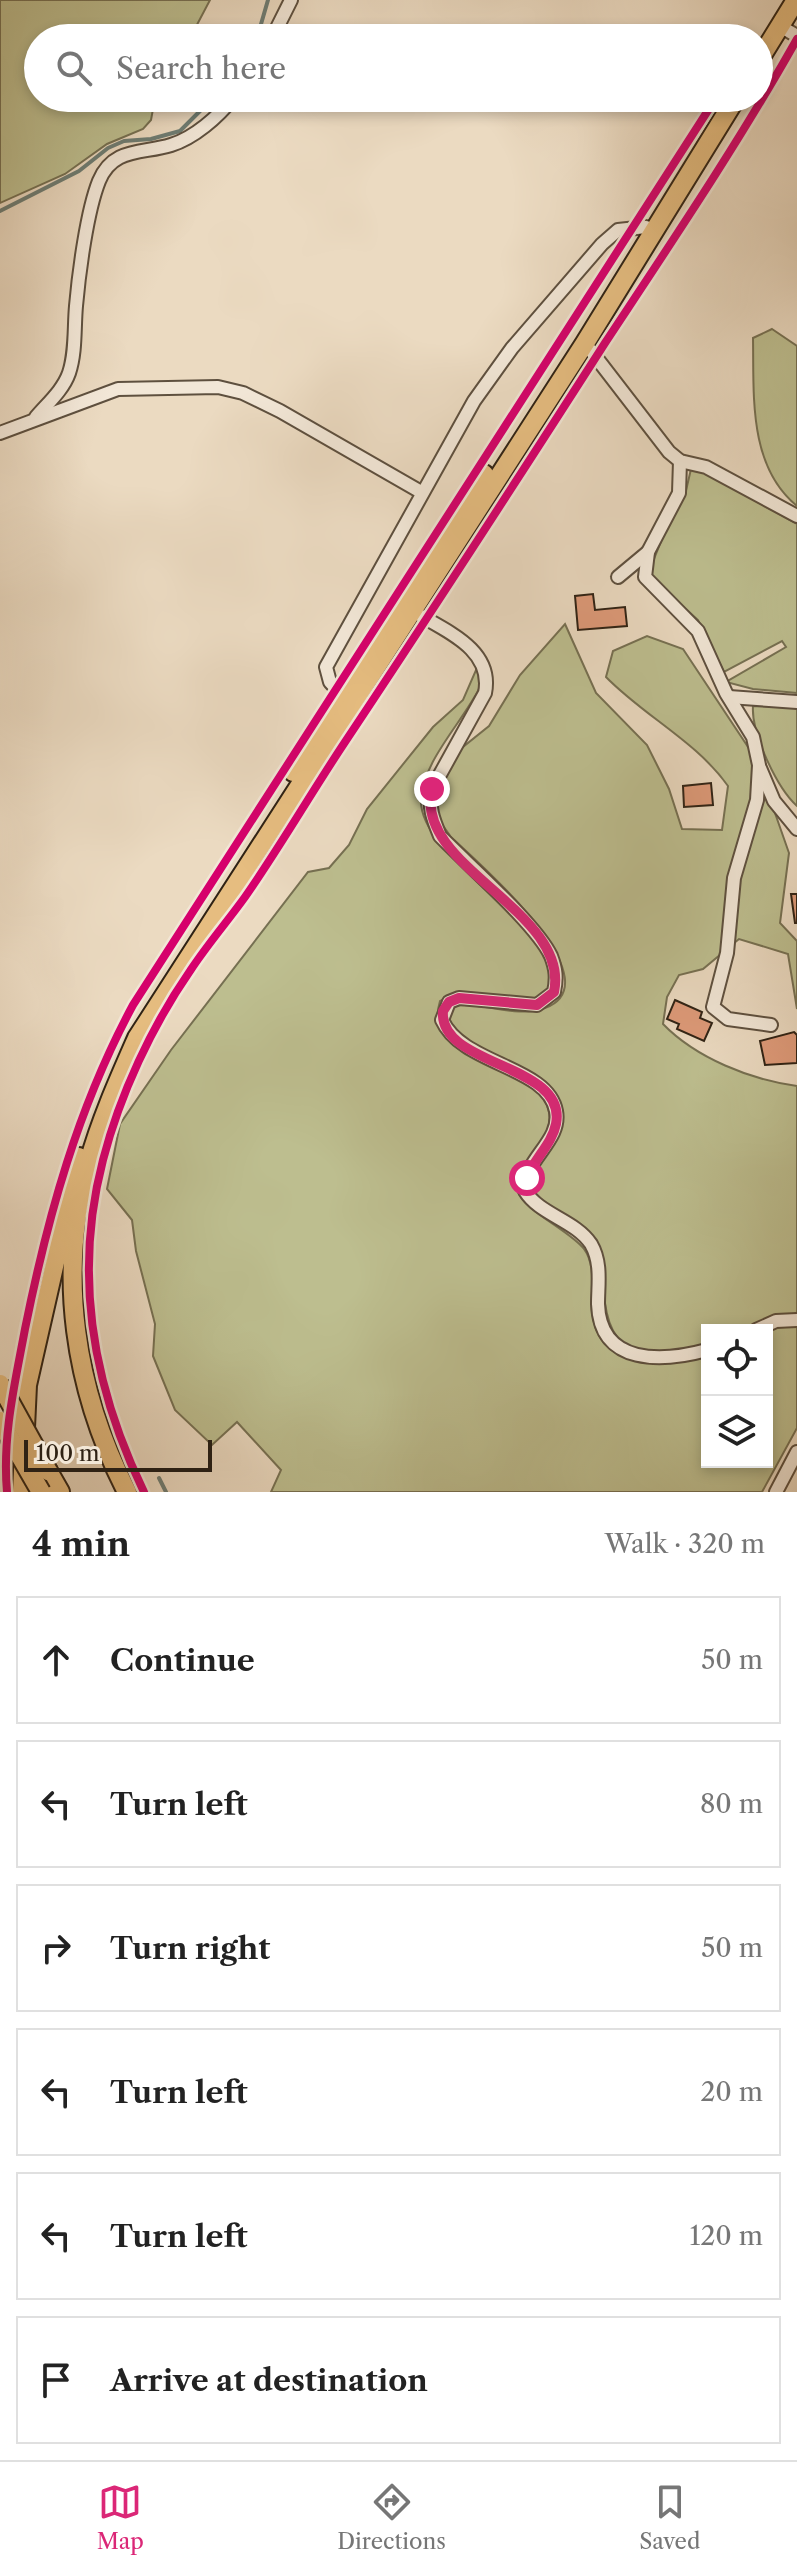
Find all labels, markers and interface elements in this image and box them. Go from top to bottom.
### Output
search box [24,24,773,112]
icon: search [52,46,96,90]
text: Search here [116,50,286,87]
route end [414,771,450,807]
route start [509,1160,545,1196]
map controls [701,1324,773,1468]
button: locate [701,1324,773,1396]
button: layers [701,1396,773,1468]
scale bar [24,1436,212,1472]
text: 100 m [36,1440,99,1467]
text: 4 min [32,1523,130,1565]
text: Walk · 320 m [605,1528,765,1560]
icon: ahead [34,1638,78,1682]
text: Continue [110,1642,255,1679]
text: 50 m [701,1644,763,1676]
icon: left [34,1782,78,1826]
text: Turn left [110,1786,247,1823]
text: 80 m [700,1788,763,1820]
icon: right [34,1926,78,1970]
text: Turn right [110,1930,270,1967]
text: 50 m [701,1932,763,1964]
icon: left [34,2070,78,2114]
text: Turn left [110,2074,247,2111]
text: 20 m [700,2076,763,2108]
icon: left [34,2214,78,2258]
text: Turn left [110,2218,247,2255]
text: 120 m [689,2220,763,2252]
icon: arrive [34,2358,78,2402]
text: Arrive at destination [110,2362,428,2399]
tab: Map [97,2480,144,2555]
tab: Directions [337,2480,446,2555]
tab: Saved [639,2480,700,2555]

